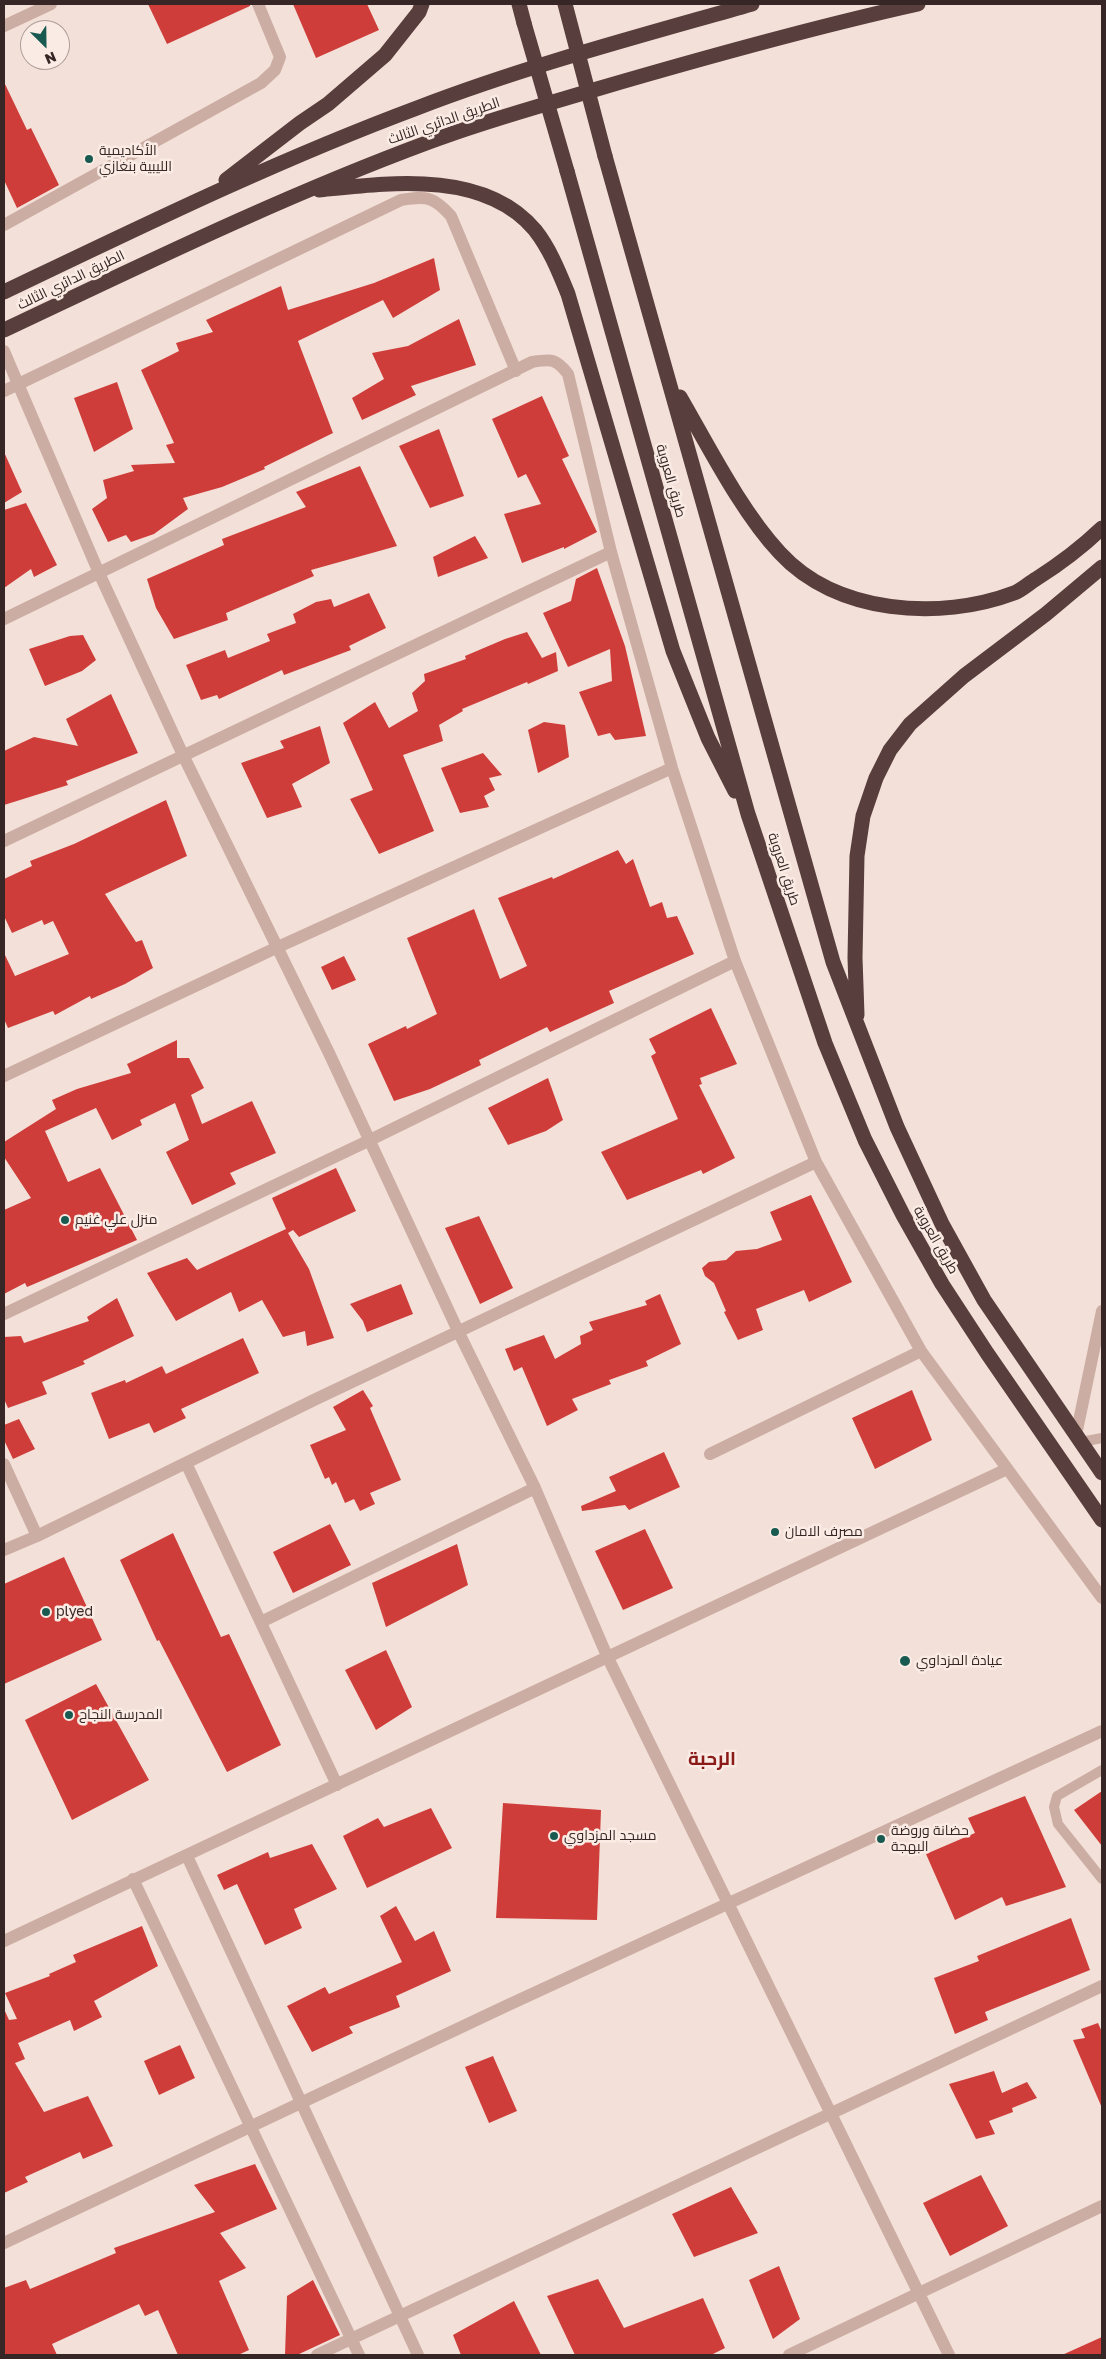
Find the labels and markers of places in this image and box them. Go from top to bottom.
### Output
place label: الأكاديمية الليبية بنغازي [99,143,172,176]
marker: الأكاديمية الليبية بنغازي [83,153,95,165]
place label: منزل علي غنيم [75,1212,157,1228]
marker: منزل علي غنيم [59,1214,71,1226]
place label: مصرف الامان [785,1524,863,1540]
marker: مصرف الامان [769,1526,781,1538]
place label: plyed [56,1604,93,1620]
marker: plyed [40,1606,52,1618]
place label: عيادة المزداوي [916,1653,1003,1669]
marker: عيادة المزداوي [898,1654,912,1668]
place label: المدرسة النجاح [79,1707,163,1723]
marker: المدرسة النجاح [63,1709,75,1721]
place label: حضانة وروضة البهجة [891,1823,969,1855]
place label: مسجد المزداوي [564,1828,656,1844]
marker: مسجد المزداوي [548,1830,560,1842]
marker: حضانة وروضة البهجة [875,1833,887,1845]

